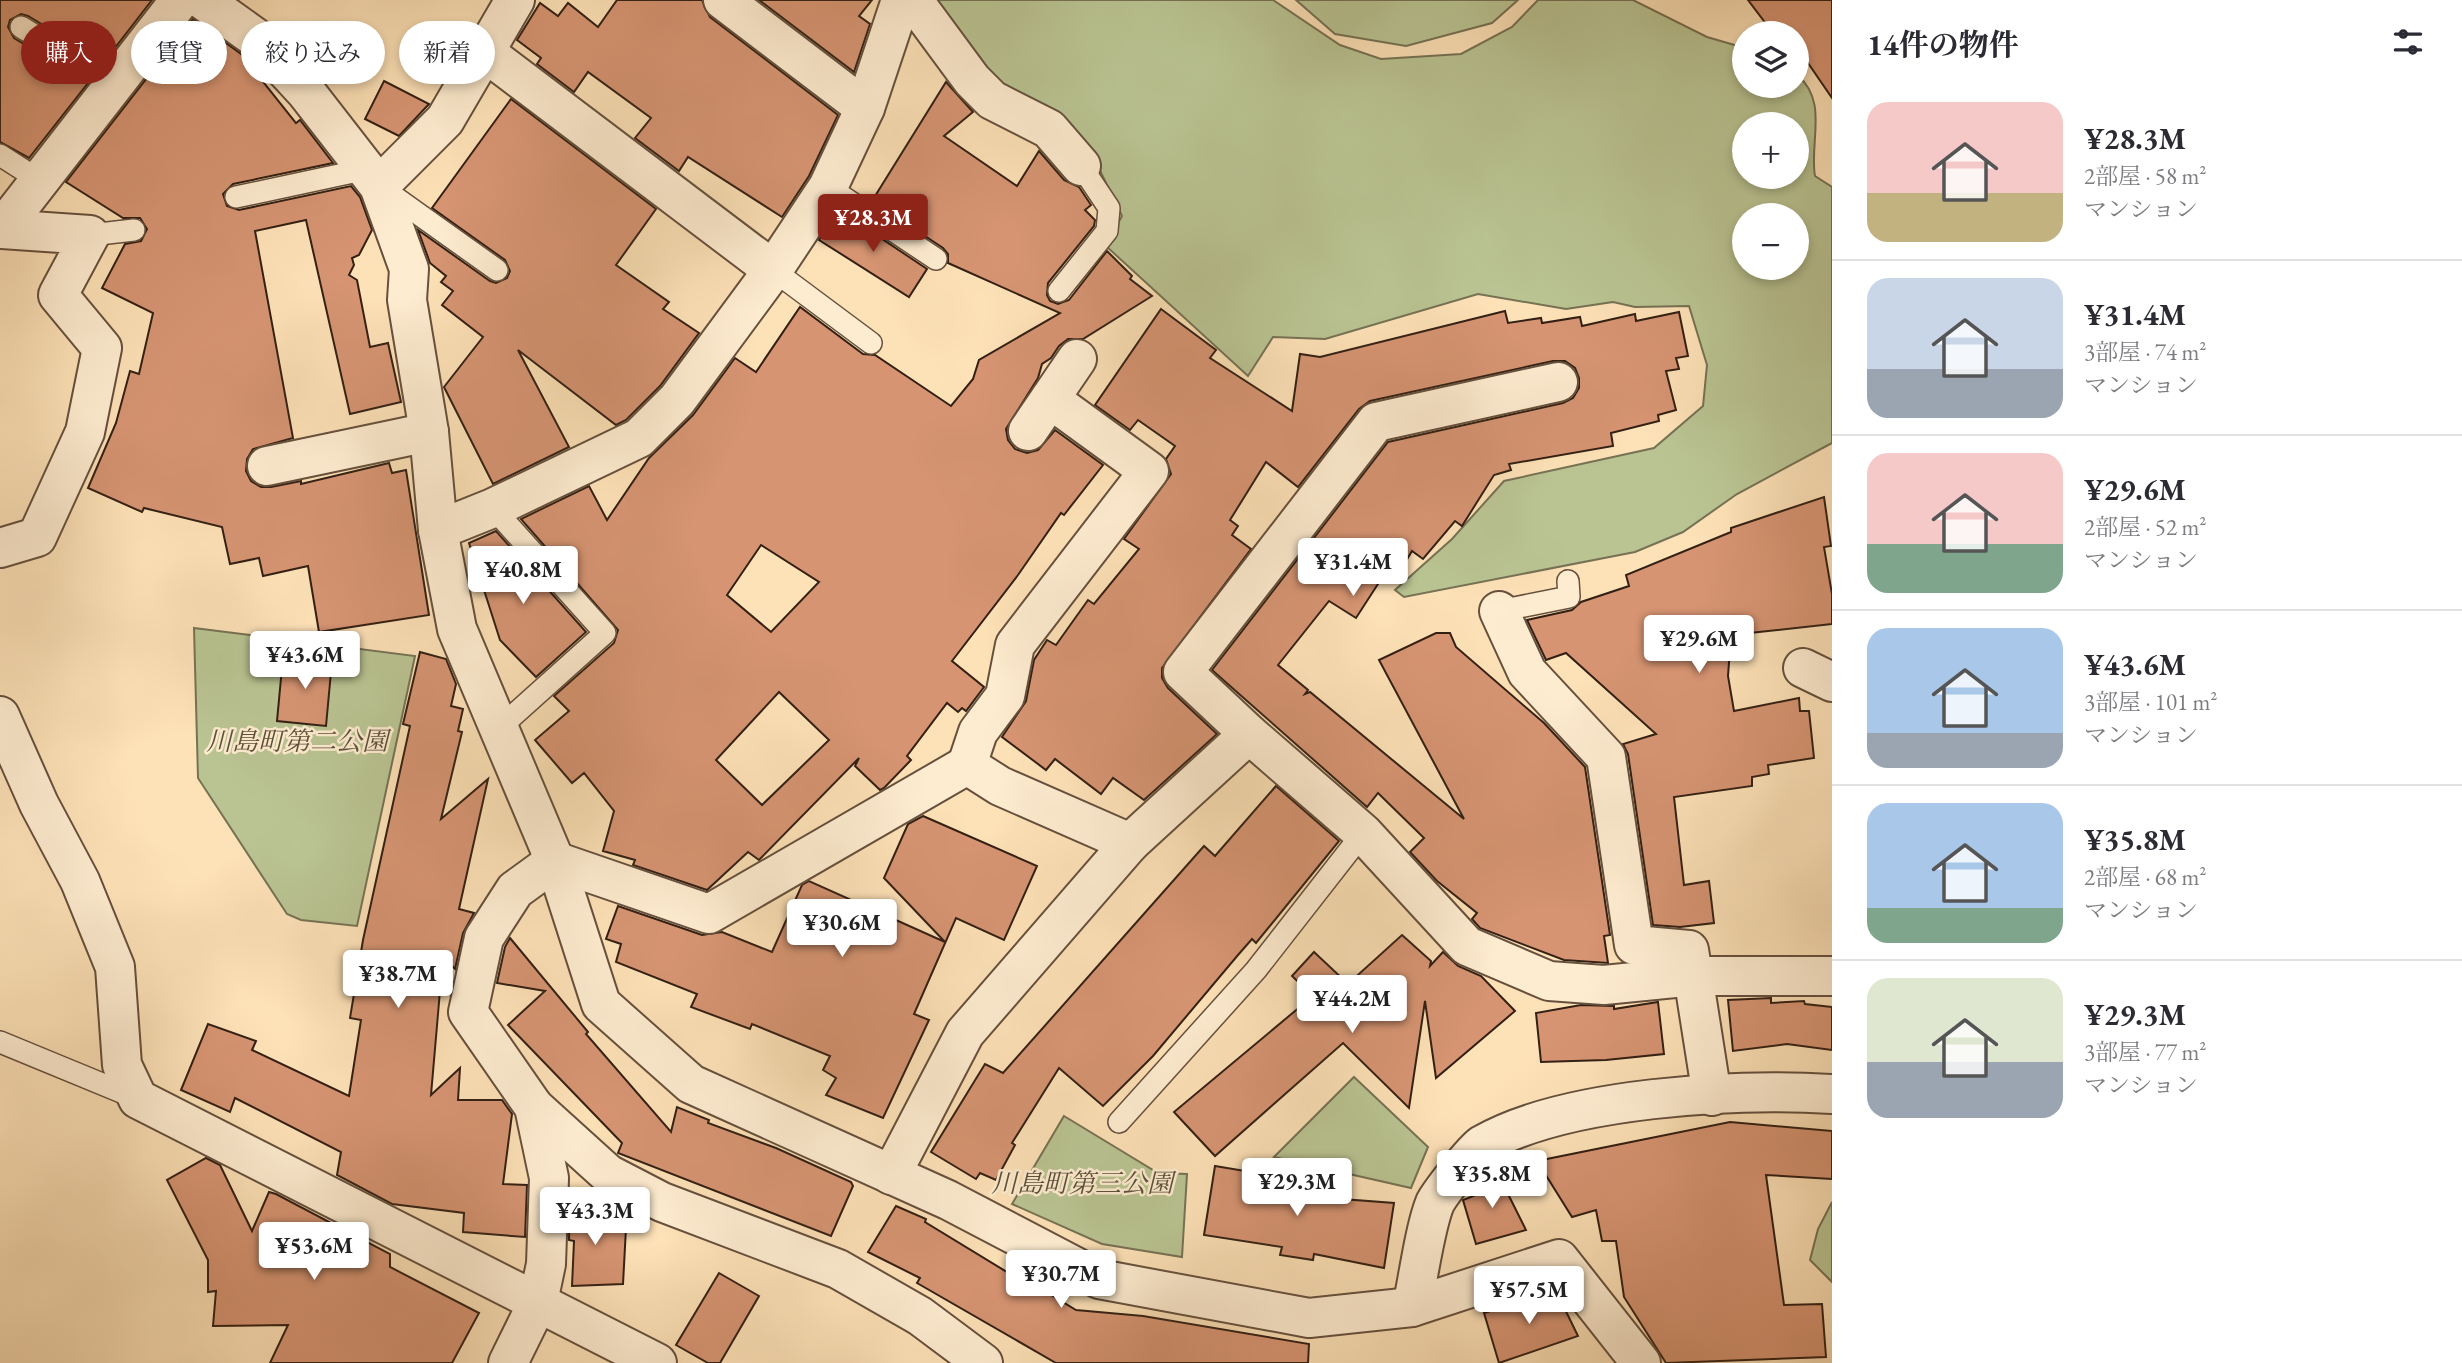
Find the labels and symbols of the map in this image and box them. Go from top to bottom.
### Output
pin: ¥28.3M [816,194,930,254]
pin: ¥31.4M [1296,538,1410,598]
pin: ¥40.8M [466,546,580,606]
pin: ¥29.6M [1642,616,1756,675]
pin: ¥43.6M [248,632,362,691]
park label: 川島町第二公園 [206,724,392,758]
pin: ¥30.6M [785,900,899,959]
pin: ¥38.7M [341,950,455,1010]
pin: ¥44.2M [1295,976,1409,1035]
pin: ¥35.8M [1435,1150,1549,1210]
pin: ¥29.3M [1240,1158,1354,1218]
park label: 川島町第三公園 [991,1166,1177,1200]
pin: ¥43.3M [538,1188,652,1247]
pin: ¥53.6M [257,1222,371,1282]
pin: ¥30.7M [1004,1250,1118,1310]
pin: ¥57.5M [1472,1266,1586,1326]

